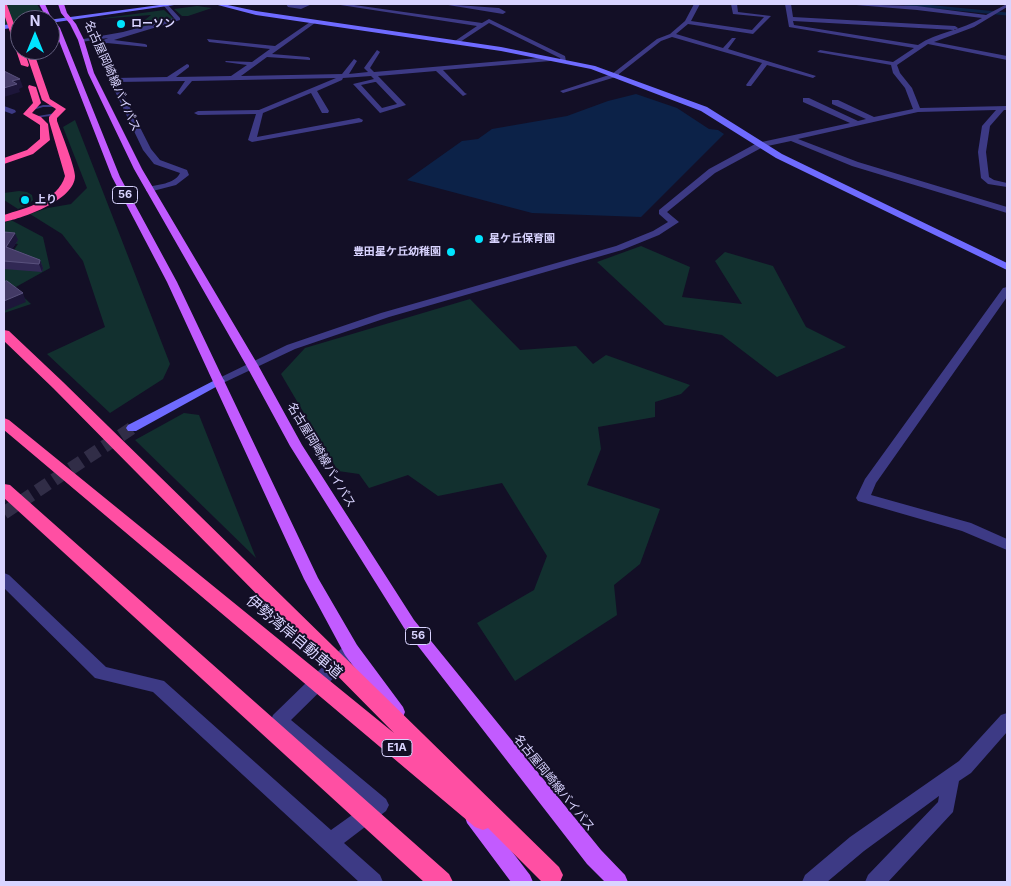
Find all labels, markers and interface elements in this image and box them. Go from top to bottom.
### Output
north arrow [10,10,60,60]
text: N [30,12,40,29]
place label: ローソン [131,17,175,31]
street label: 名古屋岡崎線バイパス [81,18,143,134]
marker: ローソン [115,18,127,30]
road number: 56 [112,186,138,204]
place label: 上り [35,193,57,207]
marker: 上り [19,194,31,206]
place label: 星ケ丘保育園 [489,232,555,246]
marker: 星ケ丘保育園 [473,233,485,245]
place label: 豊田星ケ丘幼稚園 [353,245,441,259]
marker: 豊田星ケ丘幼稚園 [445,246,457,258]
street label: 名古屋岡崎線バイパス [284,400,358,510]
street label: 伊勢湾岸自動車道 [242,592,346,682]
road number: 56 [406,628,430,644]
street label: 名古屋岡崎線バイパス [511,732,597,834]
road number: E1A [382,740,412,756]

